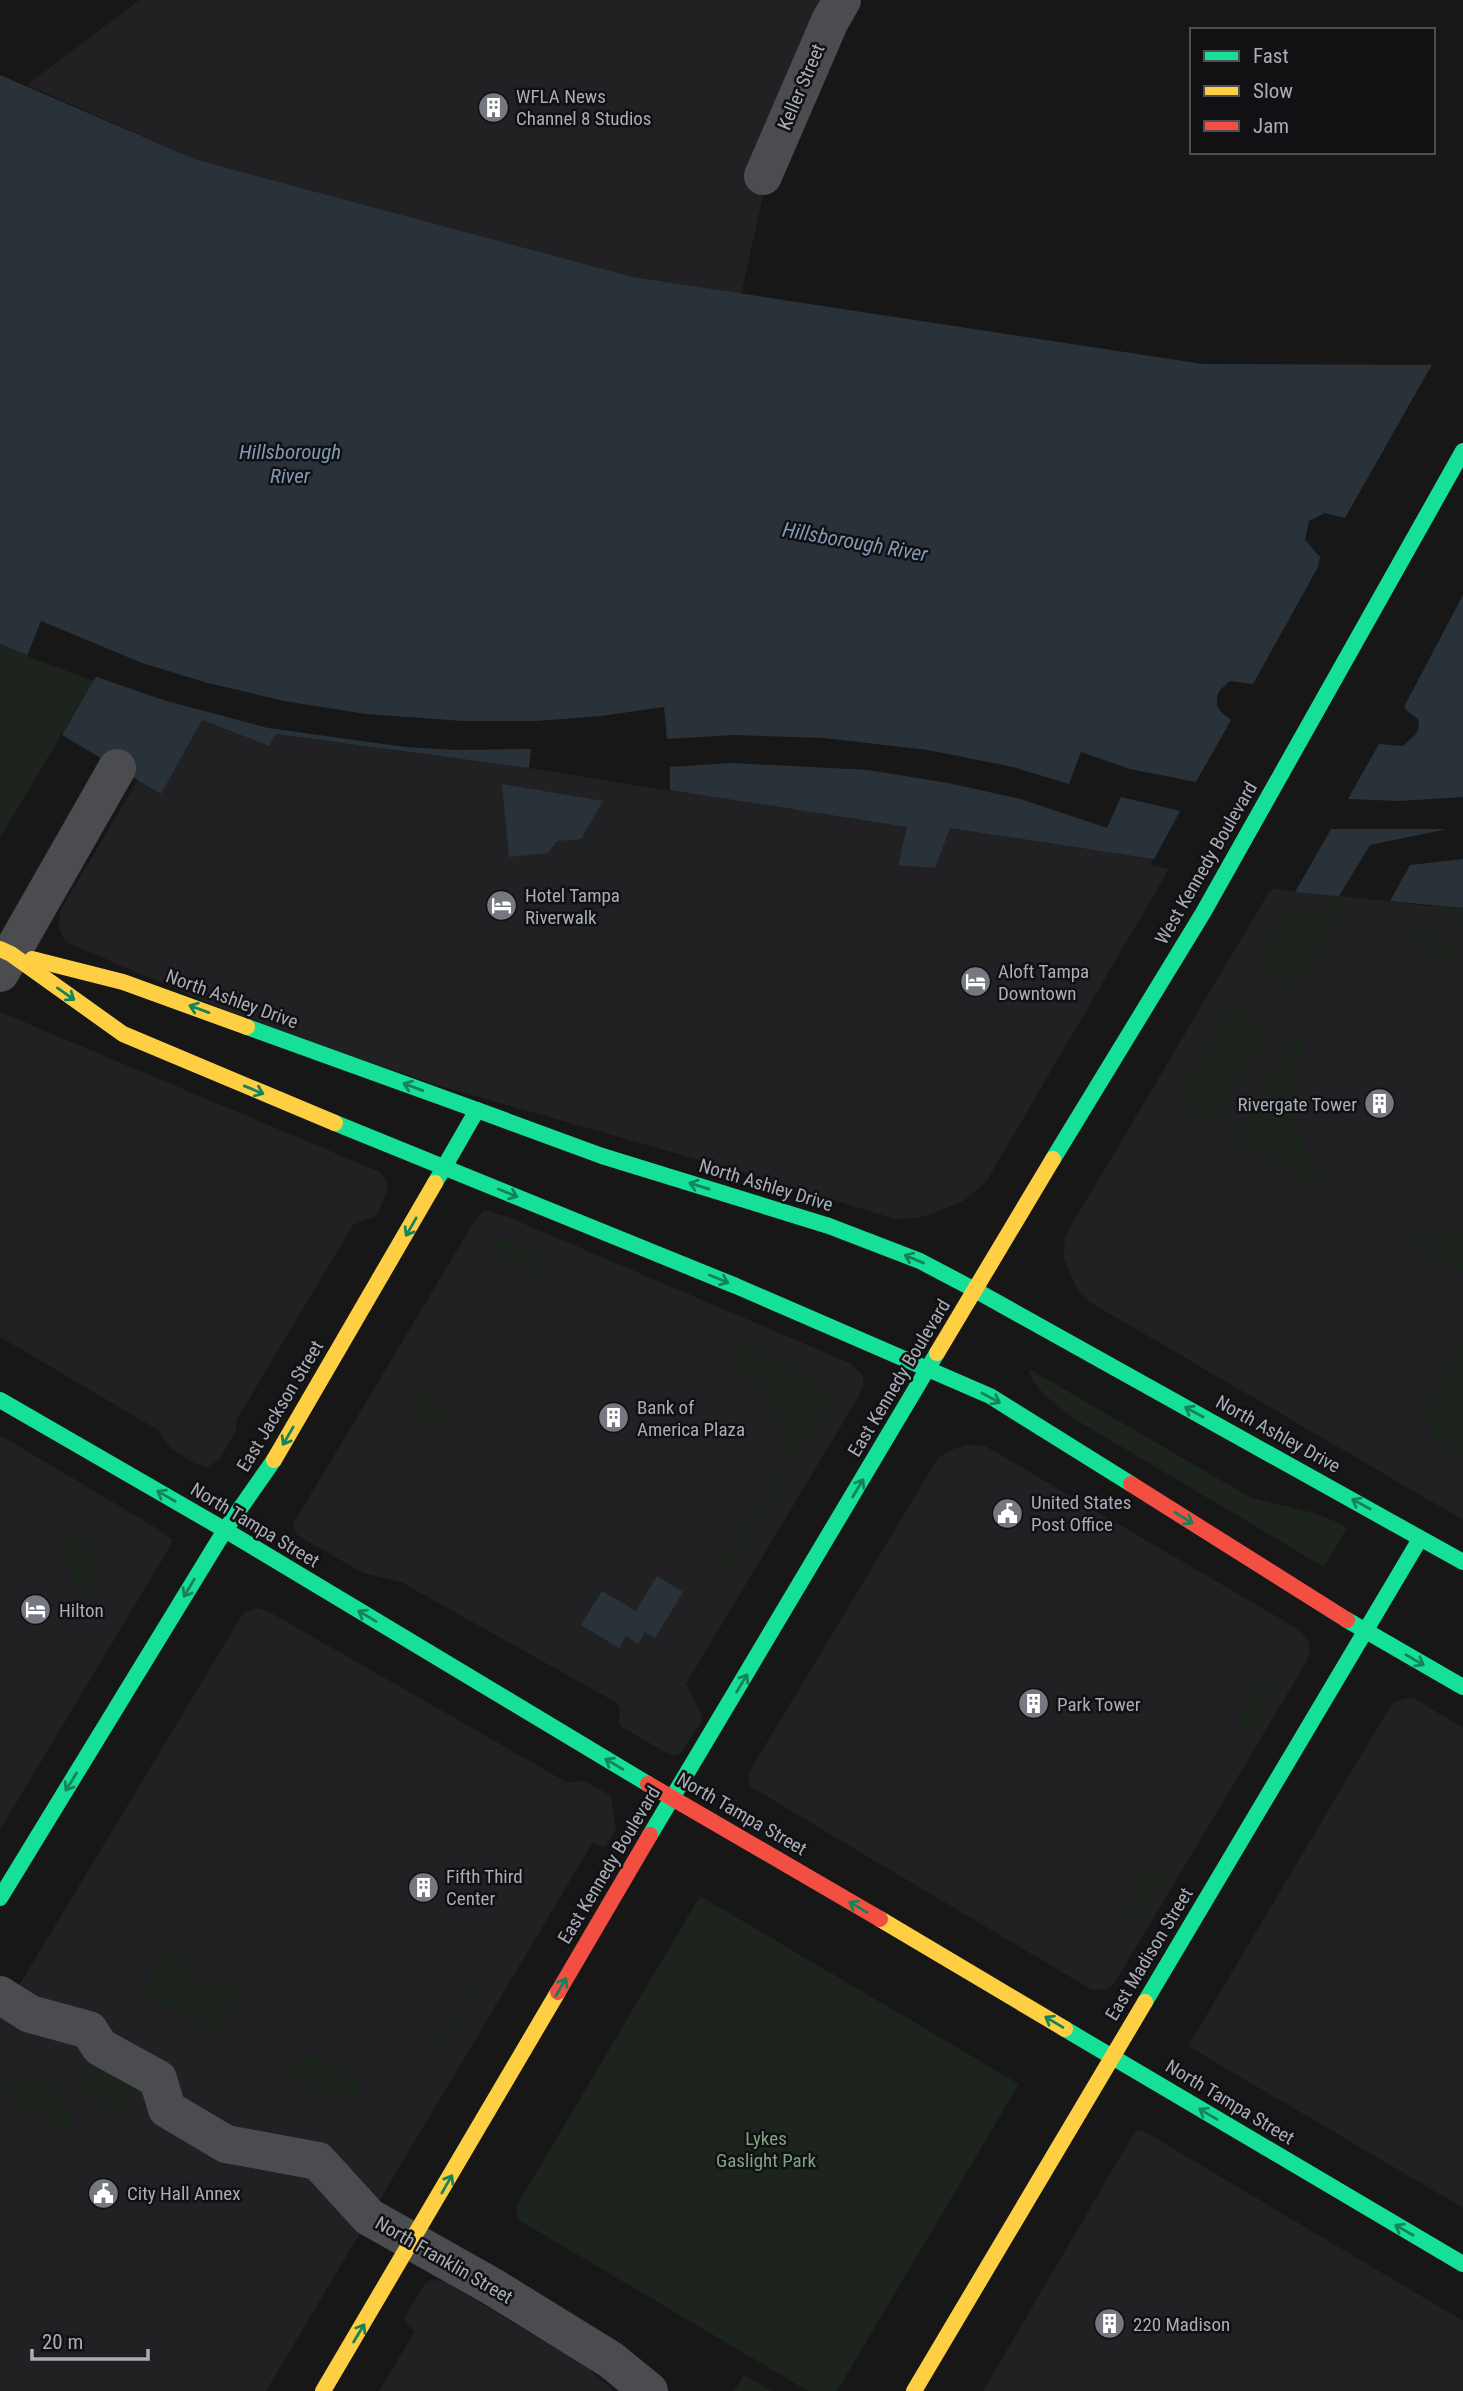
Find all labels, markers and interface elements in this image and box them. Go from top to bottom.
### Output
legend [1190,28,1435,154]
street label: Keller Street [773,40,829,134]
text: Fast [1253,44,1289,68]
text: Slow [1253,79,1293,103]
place label: WFLA News Channel 8 Studios [516,85,651,130]
building icon: WFLA News Channel 8 Studios [476,90,510,124]
text: Jam [1253,114,1289,138]
water label: Hillsborough River [239,440,341,488]
water label: Hillsborough River [781,517,930,567]
street label: West Kennedy Boulevard [1150,778,1262,948]
place label: Hotel Tampa Riverwalk [525,884,620,929]
hotel icon: Hotel Tampa Riverwalk [485,889,519,923]
place label: Aloft Tampa Downtown [998,960,1089,1005]
street label: North Ashley Drive [163,964,301,1034]
hotel icon: Aloft Tampa Downtown [958,965,992,999]
one-way arrow [56,987,75,1001]
one-way arrow [188,1002,210,1015]
one-way arrow [402,1079,424,1092]
one-way arrow [242,1084,264,1097]
building icon: Rivergate Tower [1363,1087,1397,1121]
place label: Rivergate Tower [1237,1093,1357,1116]
street label: North Ashley Drive [696,1154,836,1216]
one-way arrow [688,1178,710,1191]
one-way arrow [497,1188,518,1201]
one-way arrow [404,1216,418,1236]
one-way arrow [904,1252,926,1265]
one-way arrow [707,1274,729,1287]
street label: East Kennedy Boulevard [843,1295,955,1461]
street label: East Jackson Street [232,1336,328,1476]
street label: North Ashley Drive [1212,1390,1344,1478]
one-way arrow [980,1392,1001,1405]
place label: Bank of America Plaza [637,1396,745,1441]
building icon: Bank of America Plaza [597,1401,631,1435]
one-way arrow [1184,1405,1205,1418]
one-way arrow [281,1425,295,1445]
street label: North Tampa Street [187,1478,323,1572]
one-way arrow [851,1478,865,1498]
one-way arrow [156,1489,176,1503]
place label: United States Post Office [1031,1491,1131,1536]
public building icon: United States Post Office [991,1496,1025,1530]
one-way arrow [1352,1497,1372,1511]
one-way arrow [1174,1511,1194,1525]
one-way arrow [182,1577,196,1597]
hotel icon: Hilton [19,1593,53,1627]
place label: Hilton [59,1599,104,1622]
one-way arrow [357,1609,377,1623]
one-way arrow [1404,1653,1424,1667]
one-way arrow [735,1674,749,1694]
building icon: Park Tower [1017,1687,1051,1721]
place label: Park Tower [1057,1693,1141,1716]
one-way arrow [604,1757,624,1771]
street label: North Tampa Street [673,1768,811,1860]
one-way arrow [63,1771,77,1791]
street label: East Kennedy Boulevard [553,1782,665,1948]
place label: Fifth Third Center [446,1865,523,1910]
building icon: Fifth Third Center [406,1870,440,1904]
street label: East Madison Street [1100,1883,1198,2025]
one-way arrow [849,1899,869,1913]
one-way arrow [554,1977,568,1997]
one-way arrow [1045,2015,1065,2029]
street label: North Tampa Street [1162,2055,1298,2149]
one-way arrow [1199,2106,1219,2120]
park label: Lykes Gaslight Park [716,2127,816,2172]
one-way arrow [440,2174,454,2194]
public building icon: City Hall Annex [87,2176,121,2210]
place label: City Hall Annex [127,2182,241,2205]
street label: North Franklin Street [371,2211,517,2309]
one-way arrow [1395,2222,1415,2236]
building icon: 220 Madison [1093,2307,1127,2341]
place label: 220 Madison [1133,2313,1230,2336]
scale bar [32,2318,147,2362]
one-way arrow [352,2323,366,2343]
text: 20 m [42,2330,83,2354]

